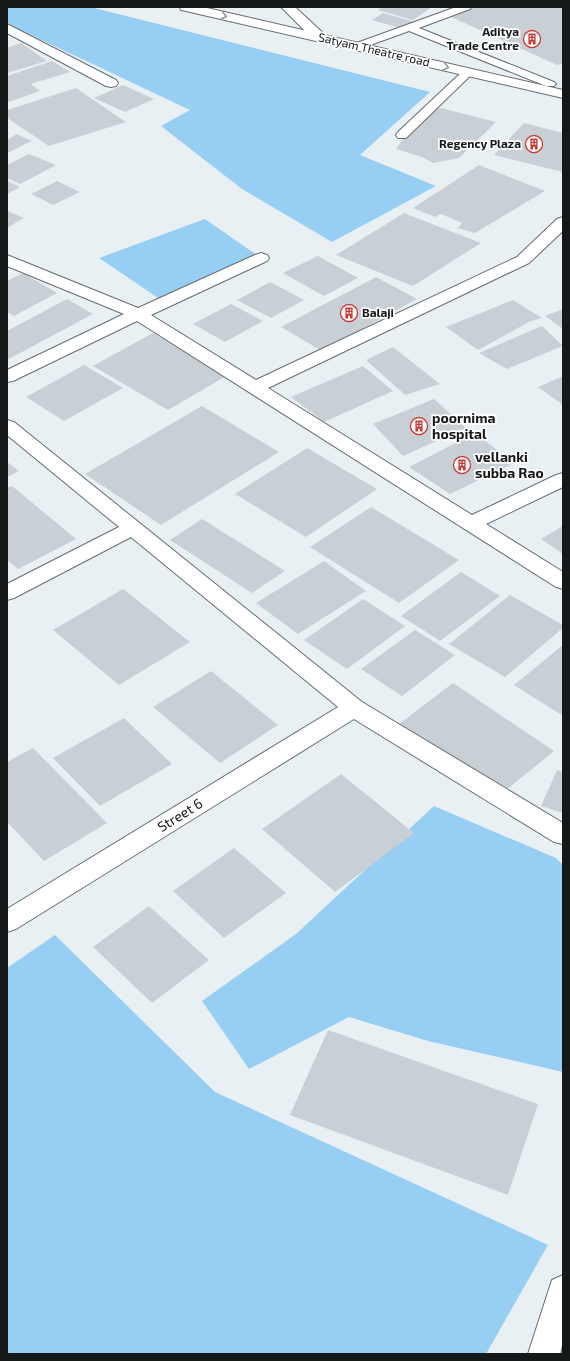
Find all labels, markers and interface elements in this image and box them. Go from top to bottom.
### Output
one-way arrow [220,11,227,19]
place label: Aditya Trade Centre [446,24,519,52]
street label: Satyam Theatre road [317,29,431,69]
building icon: Aditya Trade Centre [522,29,542,49]
one-way arrow [443,62,449,70]
building icon: Regency Plaza [524,134,544,154]
place label: Regency Plaza [439,136,521,151]
building icon: Balaji [339,303,359,323]
place label: Balaji [362,305,394,320]
place label: poornima hospital [432,409,496,442]
building icon: poornima hospital [409,416,429,436]
place label: vellanki subba Rao [475,448,544,481]
building icon: vellanki subba Rao [452,455,472,475]
street label: Street 6 [154,794,205,835]

